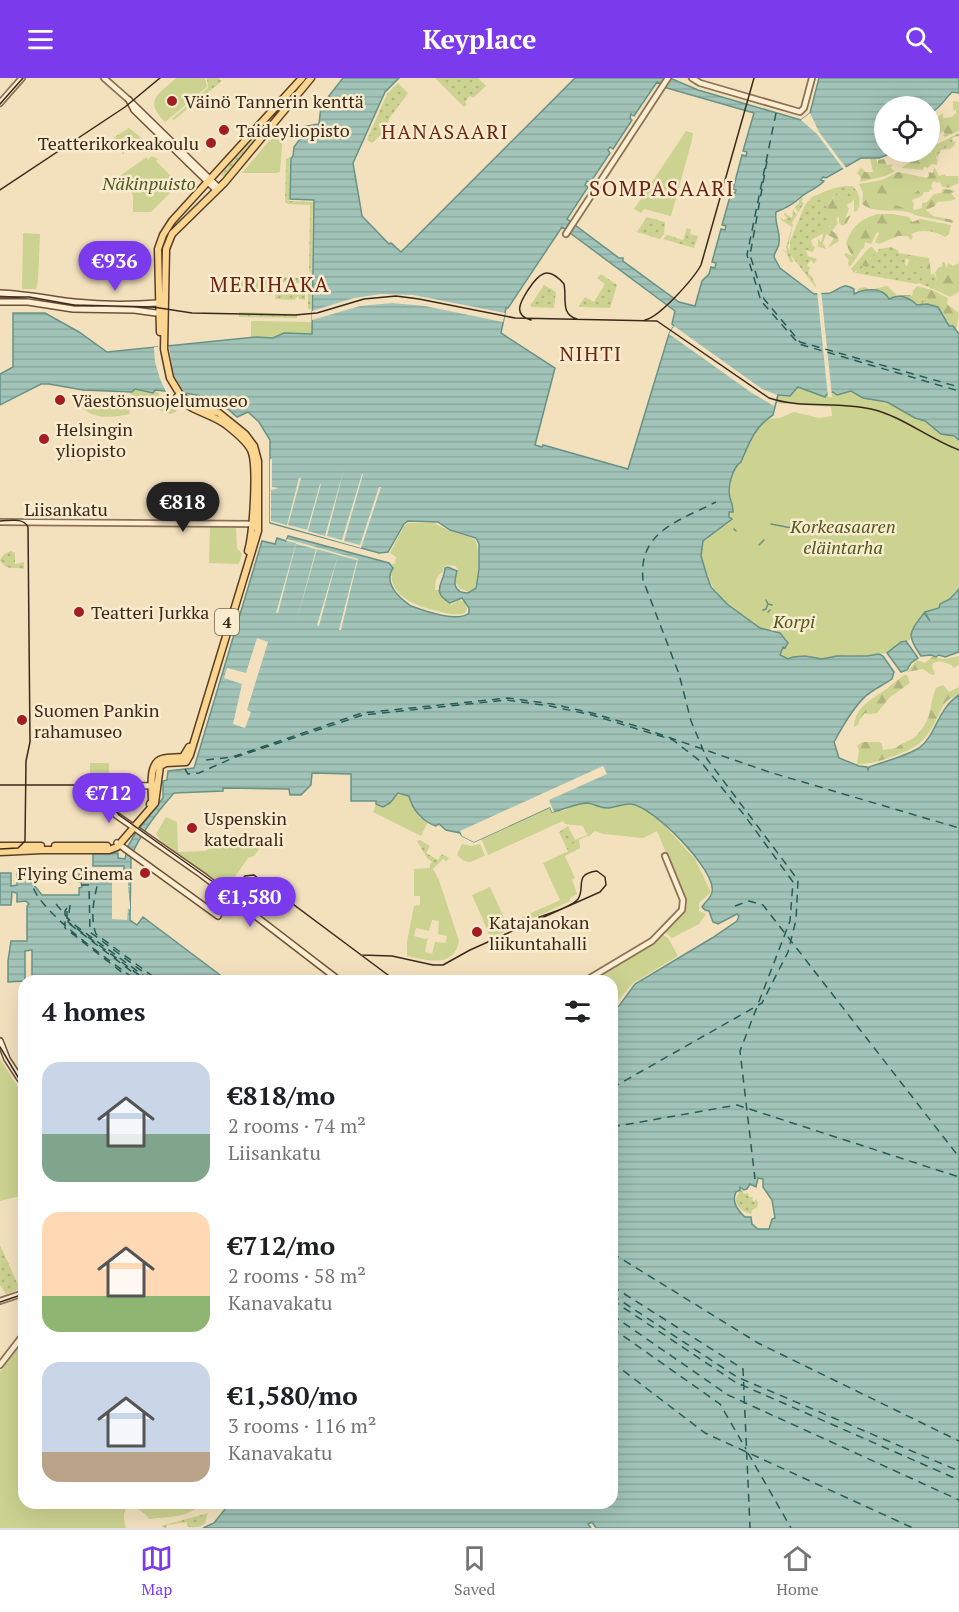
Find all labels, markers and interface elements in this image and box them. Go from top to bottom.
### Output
text: Keyplace [423,21,536,57]
icon: menu [24,23,57,56]
icon: search [902,23,935,56]
place label: Väinö Tannerin kenttä [184,89,364,113]
marker: Väinö Tannerin kenttä [165,94,179,108]
map controls [874,96,940,162]
button: locate [874,96,940,162]
place label: Taideyliopisto [236,118,350,142]
district label: HANASAARI [381,118,509,145]
marker: Taideyliopisto [217,123,231,137]
place label: Teatterikorkeakoulu [38,131,199,155]
marker: Teatterikorkeakoulu [204,136,218,150]
park label: Näkinpuisto [101,171,196,195]
district label: SOMPASAARI [589,174,735,202]
pin: €936 [79,241,151,292]
text: €936 [92,247,138,274]
district label: MERIHAKA [210,270,330,298]
district label: NIHTI [559,340,623,367]
place label: Väestönsuojelumuseo [72,388,248,412]
marker: Väestönsuojelumuseo [53,393,67,407]
place label: Helsingin yliopisto [55,417,133,462]
marker: Helsingin yliopisto [37,432,51,446]
pin: €818 [147,482,219,533]
text: €818 [160,488,206,515]
street label: Liisankatu [24,497,108,521]
park label: Korkeasaaren eläintarha [789,514,896,559]
place label: Teatteri Jurkka [91,600,209,624]
marker: Teatteri Jurkka [72,605,86,619]
road number: 4 [215,609,239,635]
park label: Korpi [772,609,815,633]
place label: Suomen Pankin rahamuseo [34,698,160,743]
marker: Suomen Pankin rahamuseo [15,713,29,727]
pin: €712 [73,773,145,824]
text: €712 [86,779,132,806]
place label: Uspenskin katedraali [204,806,287,851]
marker: Uspenskin katedraali [185,821,199,835]
place label: Flying Cinema [17,861,133,885]
marker: Flying Cinema [138,866,152,880]
pin: €1,580 [201,877,299,928]
text: €1,580 [219,883,281,910]
place label: Katajanokan liikuntahalli [489,910,590,955]
marker: Katajanokan liikuntahalli [470,925,484,939]
text: 4 homes [42,994,146,1028]
icon: filters [561,995,594,1028]
text: €818/mo [228,1078,335,1112]
icon: home [90,1086,162,1158]
text: 2 rooms · 74 m² [228,1112,366,1139]
text: Liisankatu [228,1139,321,1166]
text: €712/mo [228,1228,335,1262]
icon: home [90,1236,162,1308]
text: 2 rooms · 58 m² [228,1262,366,1289]
text: Kanavakatu [228,1289,333,1316]
text: €1,580/mo [228,1378,358,1412]
icon: home [90,1386,162,1458]
text: 3 rooms · 116 m² [228,1412,376,1439]
text: Kanavakatu [228,1439,333,1466]
tab: Map [140,1542,173,1600]
tab: Saved [454,1542,496,1600]
tab: Home [776,1542,819,1600]

